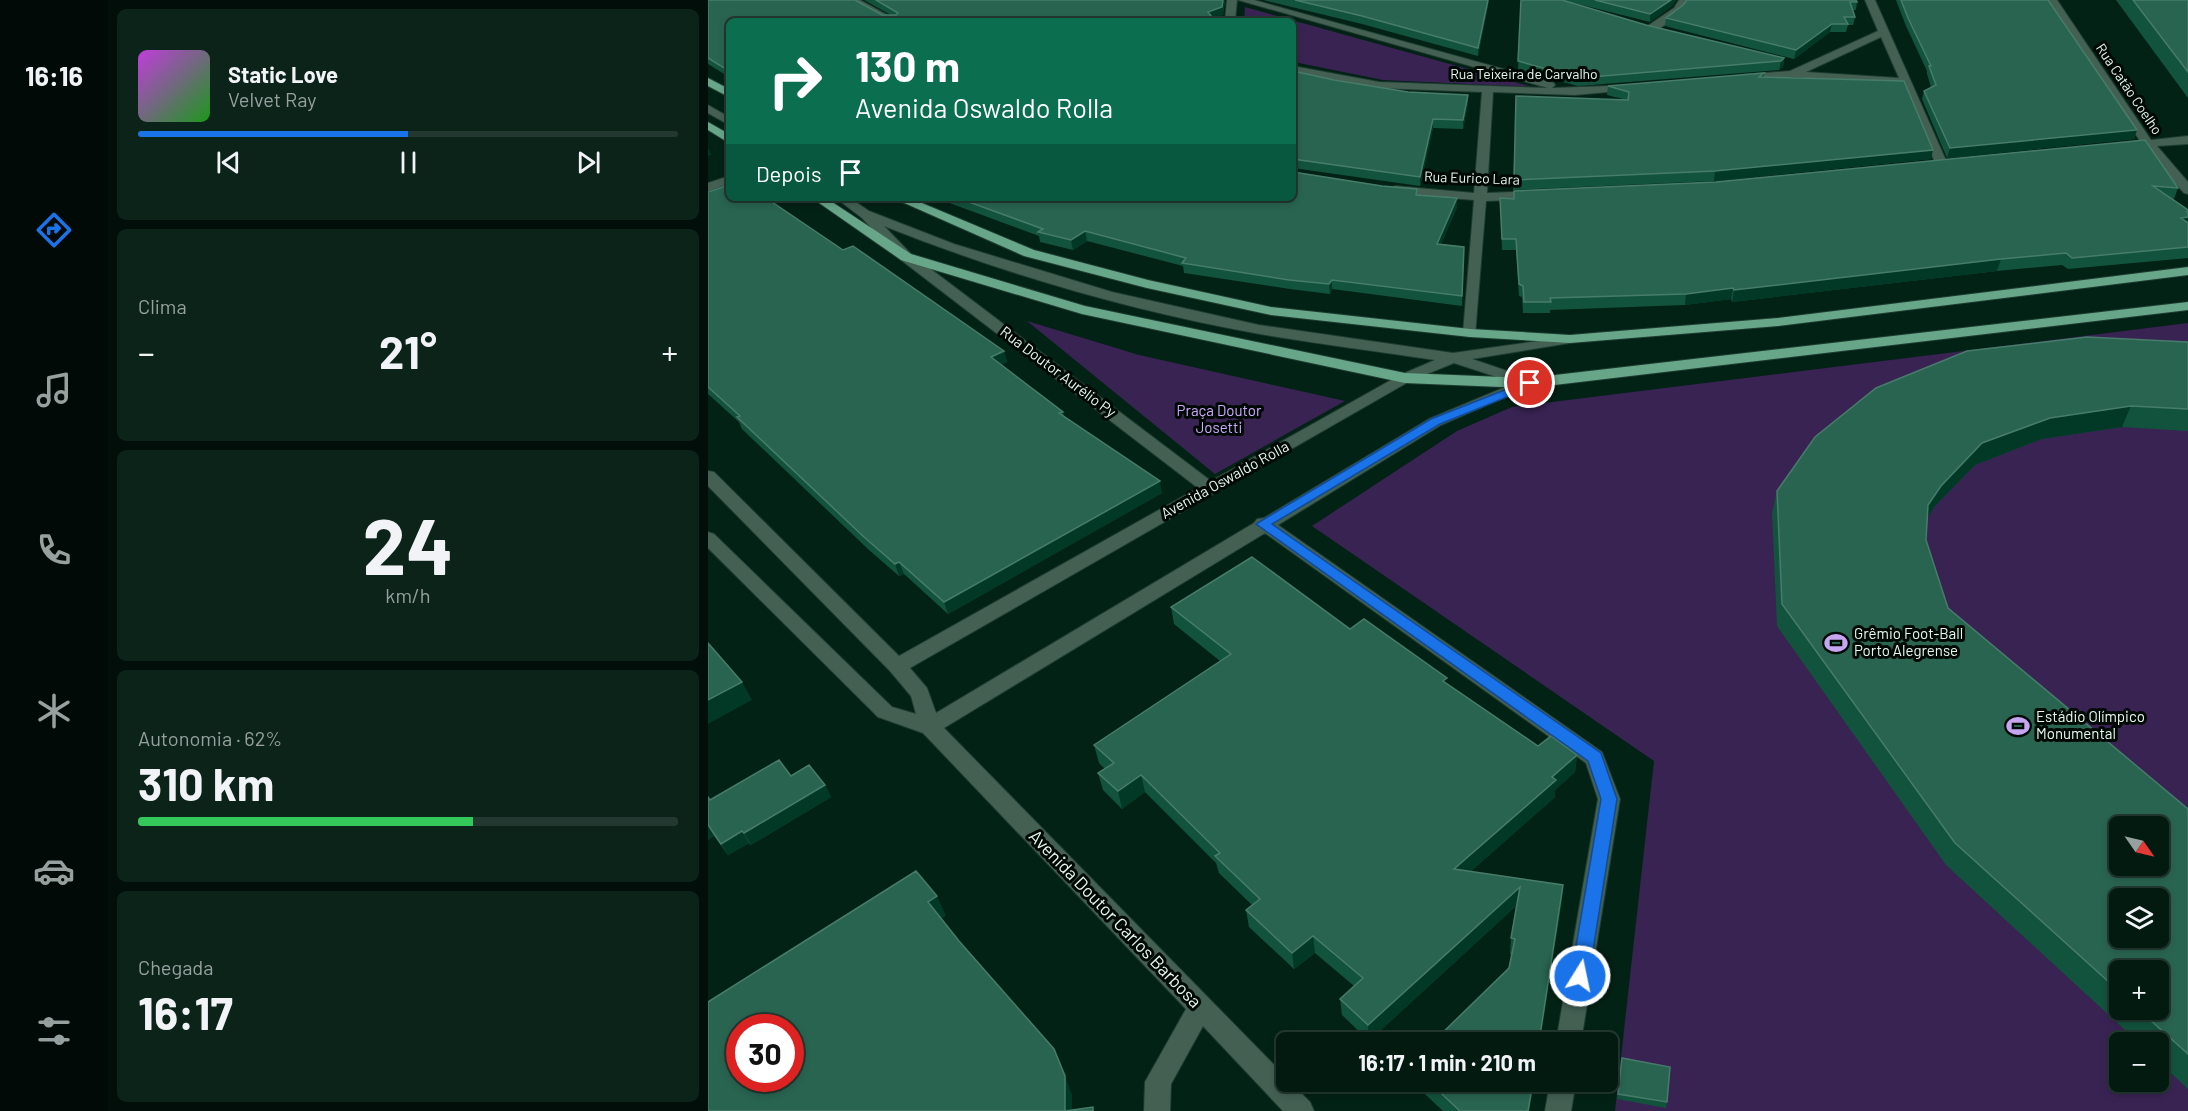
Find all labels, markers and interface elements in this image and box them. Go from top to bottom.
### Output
text: 130 m [855,40,960,90]
street label: Rua Catão Coelho [2093,40,2166,137]
icon: right [756,42,834,120]
text: 16:16 [25,59,83,91]
text: Static Love [228,61,338,87]
street label: Rua Teixeira de Carvalho [1450,65,1598,82]
text: Velvet Ray [228,87,317,111]
text: Avenida Oswaldo Rolla [855,91,1113,123]
icon: previous [212,146,245,179]
icon: pause [392,146,425,179]
icon: next [572,146,605,179]
icon: arrive [834,156,867,189]
text: Depois [756,160,822,186]
street label: Rua Eurico Lara [1424,167,1520,188]
icon: directions [33,209,75,251]
text: Clima [138,294,187,318]
street label: Rua Doutor Aurélio Py [997,322,1120,421]
text: 21° [379,324,437,378]
text: − [138,332,155,372]
text: + [662,332,678,372]
pin [1504,357,1555,408]
icon: arrive [1513,366,1546,399]
icon: music [33,369,75,411]
park label: Praça Doutor Josetti [1177,401,1262,436]
street label: Avenida Oswaldo Rolla [1157,436,1292,522]
text: 24 [363,497,453,591]
icon: phone [33,529,75,571]
text: km/h [385,583,431,607]
place label: Grêmio Foot-Ball Porto Alegrense [1854,624,1963,659]
sports icon: Grêmio Foot-Ball Porto Alegrense [1823,630,1849,656]
icon: climate [33,690,75,732]
place label: Estádio Olímpico Monumental [2036,707,2145,742]
sports icon: Estádio Olímpico Monumental [2005,713,2031,739]
text: Autonomia · 62% [138,726,282,750]
text: 310 km [138,756,274,810]
north arrow [2109,816,2169,876]
map controls [2109,816,2169,1092]
street label: Avenida Doutor Carlos Barbosa [1025,825,1207,1012]
icon: car [33,850,75,892]
button: layers [2109,888,2169,948]
position arrow [1548,944,1612,1008]
text: Chegada [138,955,214,979]
button: + [2109,960,2169,1020]
text: 16:17 [138,985,233,1039]
icon: filters [33,1010,75,1052]
speed limit sign: 30 [726,1014,804,1092]
button: − [2109,1032,2169,1092]
text: 16:17 · 1 min · 210 m [1358,1049,1536,1075]

